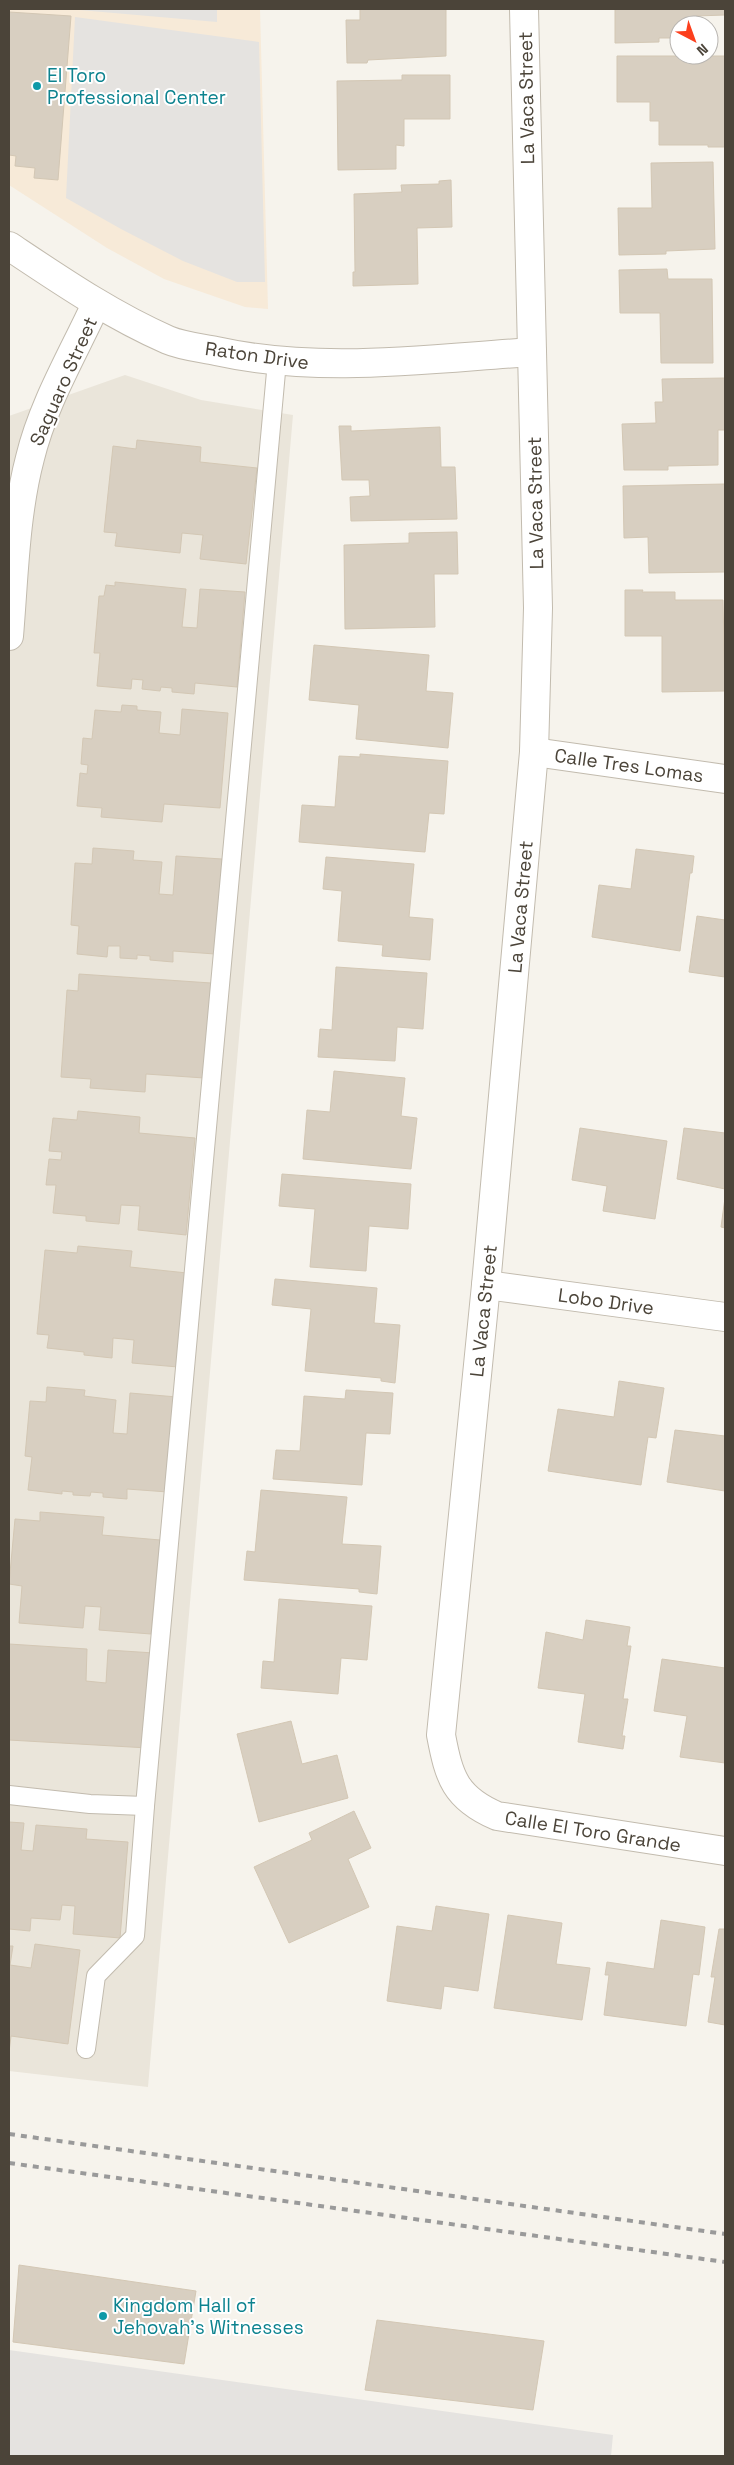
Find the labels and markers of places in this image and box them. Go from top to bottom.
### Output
place label: El Toro Professional Center [47,63,226,110]
marker: El Toro Professional Center [31,80,43,92]
place label: Kingdom Hall of Jehovah's Witnesses [113,2293,304,2340]
marker: Kingdom Hall of Jehovah's Witnesses [97,2310,109,2322]

